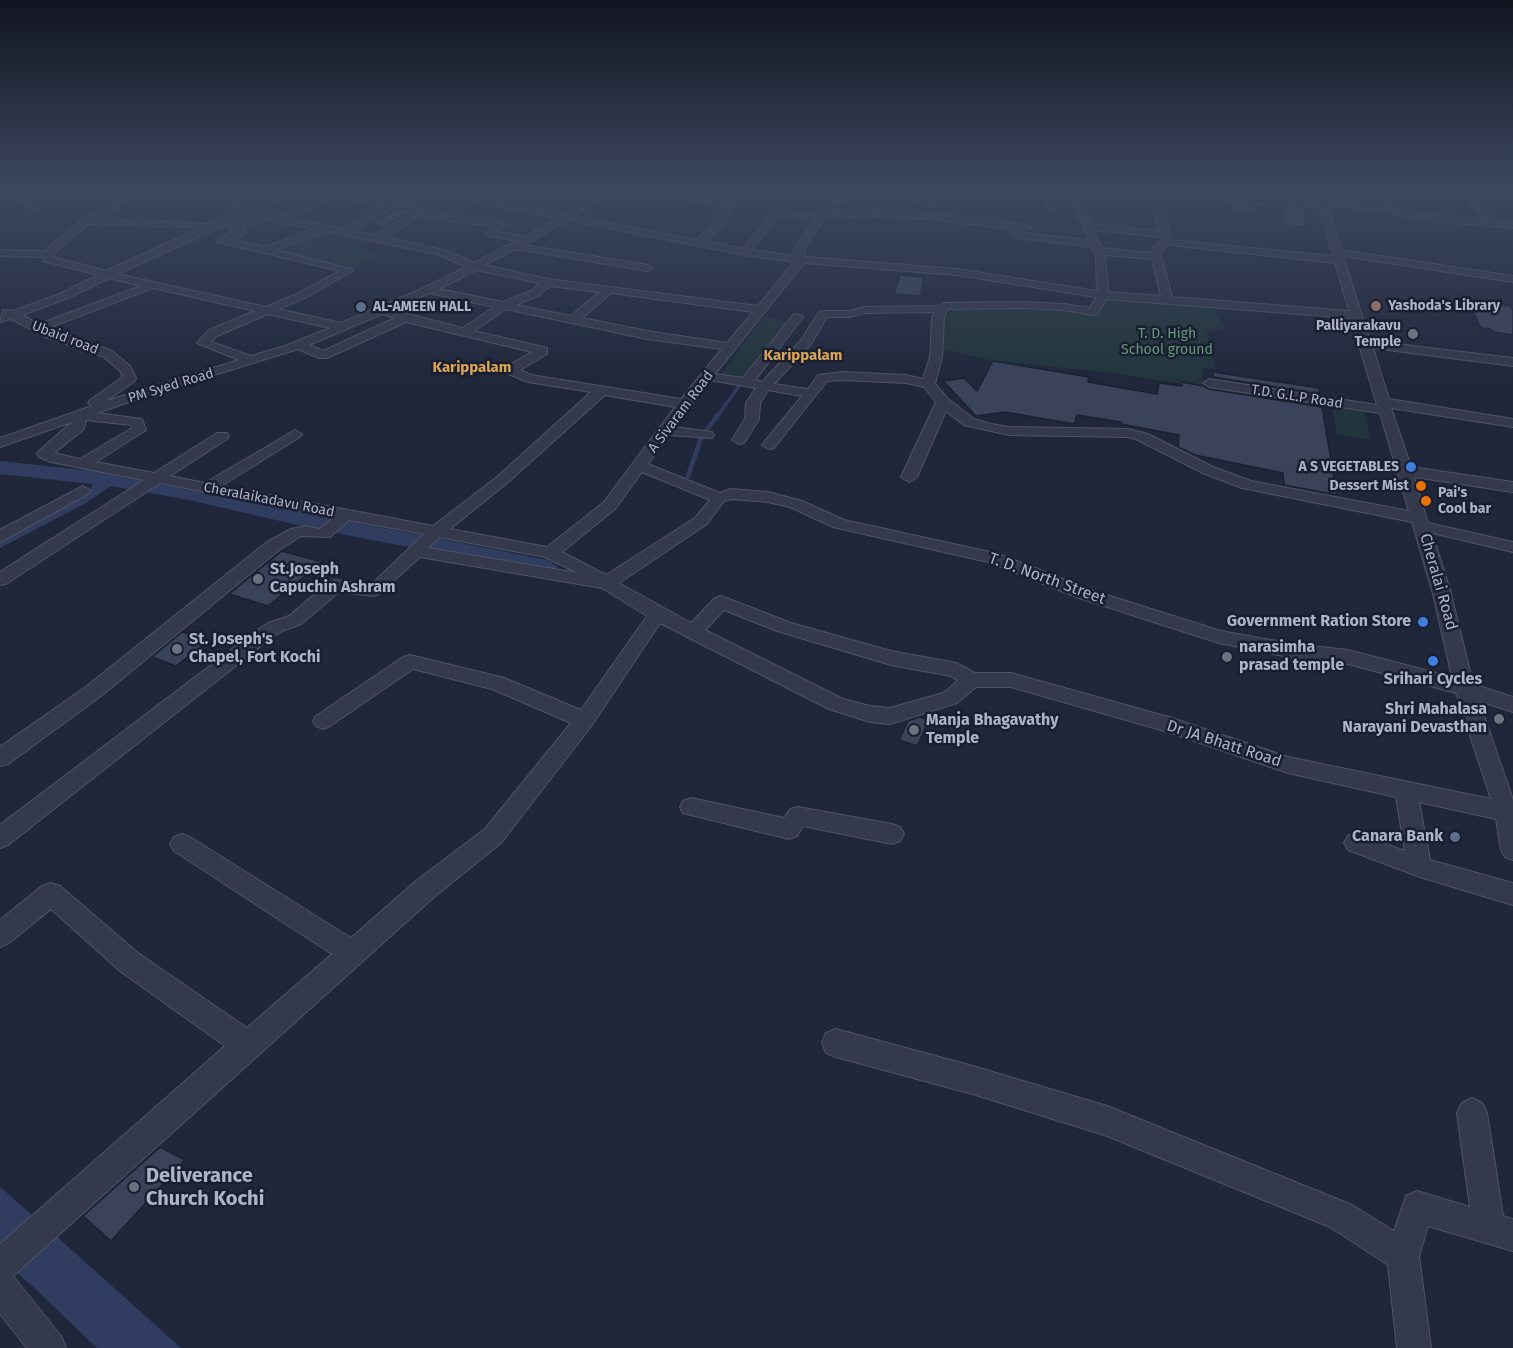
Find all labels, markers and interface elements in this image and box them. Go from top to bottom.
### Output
place label: Yashoda's Library [1388,298,1500,314]
place label: AL-AMEEN HALL [373,299,471,315]
marker: Yashoda's Library [1369,299,1383,313]
marker: AL-AMEEN HALL [354,300,368,314]
street label: Ubaid road [29,318,101,358]
place label: Palliyarakavu Temple [1316,318,1401,350]
park label: T. D. High School ground [1121,326,1213,358]
marker: Palliyarakavu Temple [1406,327,1420,341]
district label: Karippalam [764,347,842,365]
district label: Karippalam [433,359,511,377]
street label: PM Syed Road [126,365,216,407]
street label: A Sivaram Road [645,368,717,456]
street label: T.D. G.L.P Road [1250,381,1344,413]
place label: A S VEGETABLES [1298,459,1399,475]
marker: A S VEGETABLES [1404,460,1418,474]
place label: Dessert Mist [1330,478,1409,494]
street label: Cheralaikadavu Road [202,479,336,521]
marker: Dessert Mist [1414,479,1428,493]
place label: Pai's Cool bar [1438,485,1491,518]
marker: Pai's Cool bar [1419,494,1433,508]
street label: Cheralai Road [1415,531,1461,633]
street label: T. D. North Street [986,549,1108,609]
place label: St.Joseph Capuchin Ashram [270,560,395,598]
marker: St.Joseph Capuchin Ashram [251,572,265,586]
place label: Government Ration Store [1227,612,1411,632]
marker: Government Ration Store [1416,615,1430,629]
place label: St. Joseph's Chapel, Fort Kochi [189,630,320,668]
place label: narasimha prasad temple [1239,638,1344,676]
marker: St. Joseph's Chapel, Fort Kochi [170,642,184,656]
marker: narasimha prasad temple [1220,650,1234,664]
marker: Srihari Cycles [1426,654,1440,668]
place label: Srihari Cycles [1384,670,1482,690]
place label: Shri Mahalasa Narayani Devasthan [1342,700,1487,738]
place label: Manja Bhagavathy Temple [926,711,1059,749]
marker: Shri Mahalasa Narayani Devasthan [1492,712,1506,726]
street label: Dr JA Bhatt Road [1164,716,1284,772]
marker: Manja Bhagavathy Temple [907,723,921,737]
place label: Canara Bank [1352,827,1443,847]
marker: Canara Bank [1448,830,1462,844]
place label: Deliverance Church Kochi [146,1164,264,1211]
marker: Deliverance Church Kochi [127,1180,141,1194]

